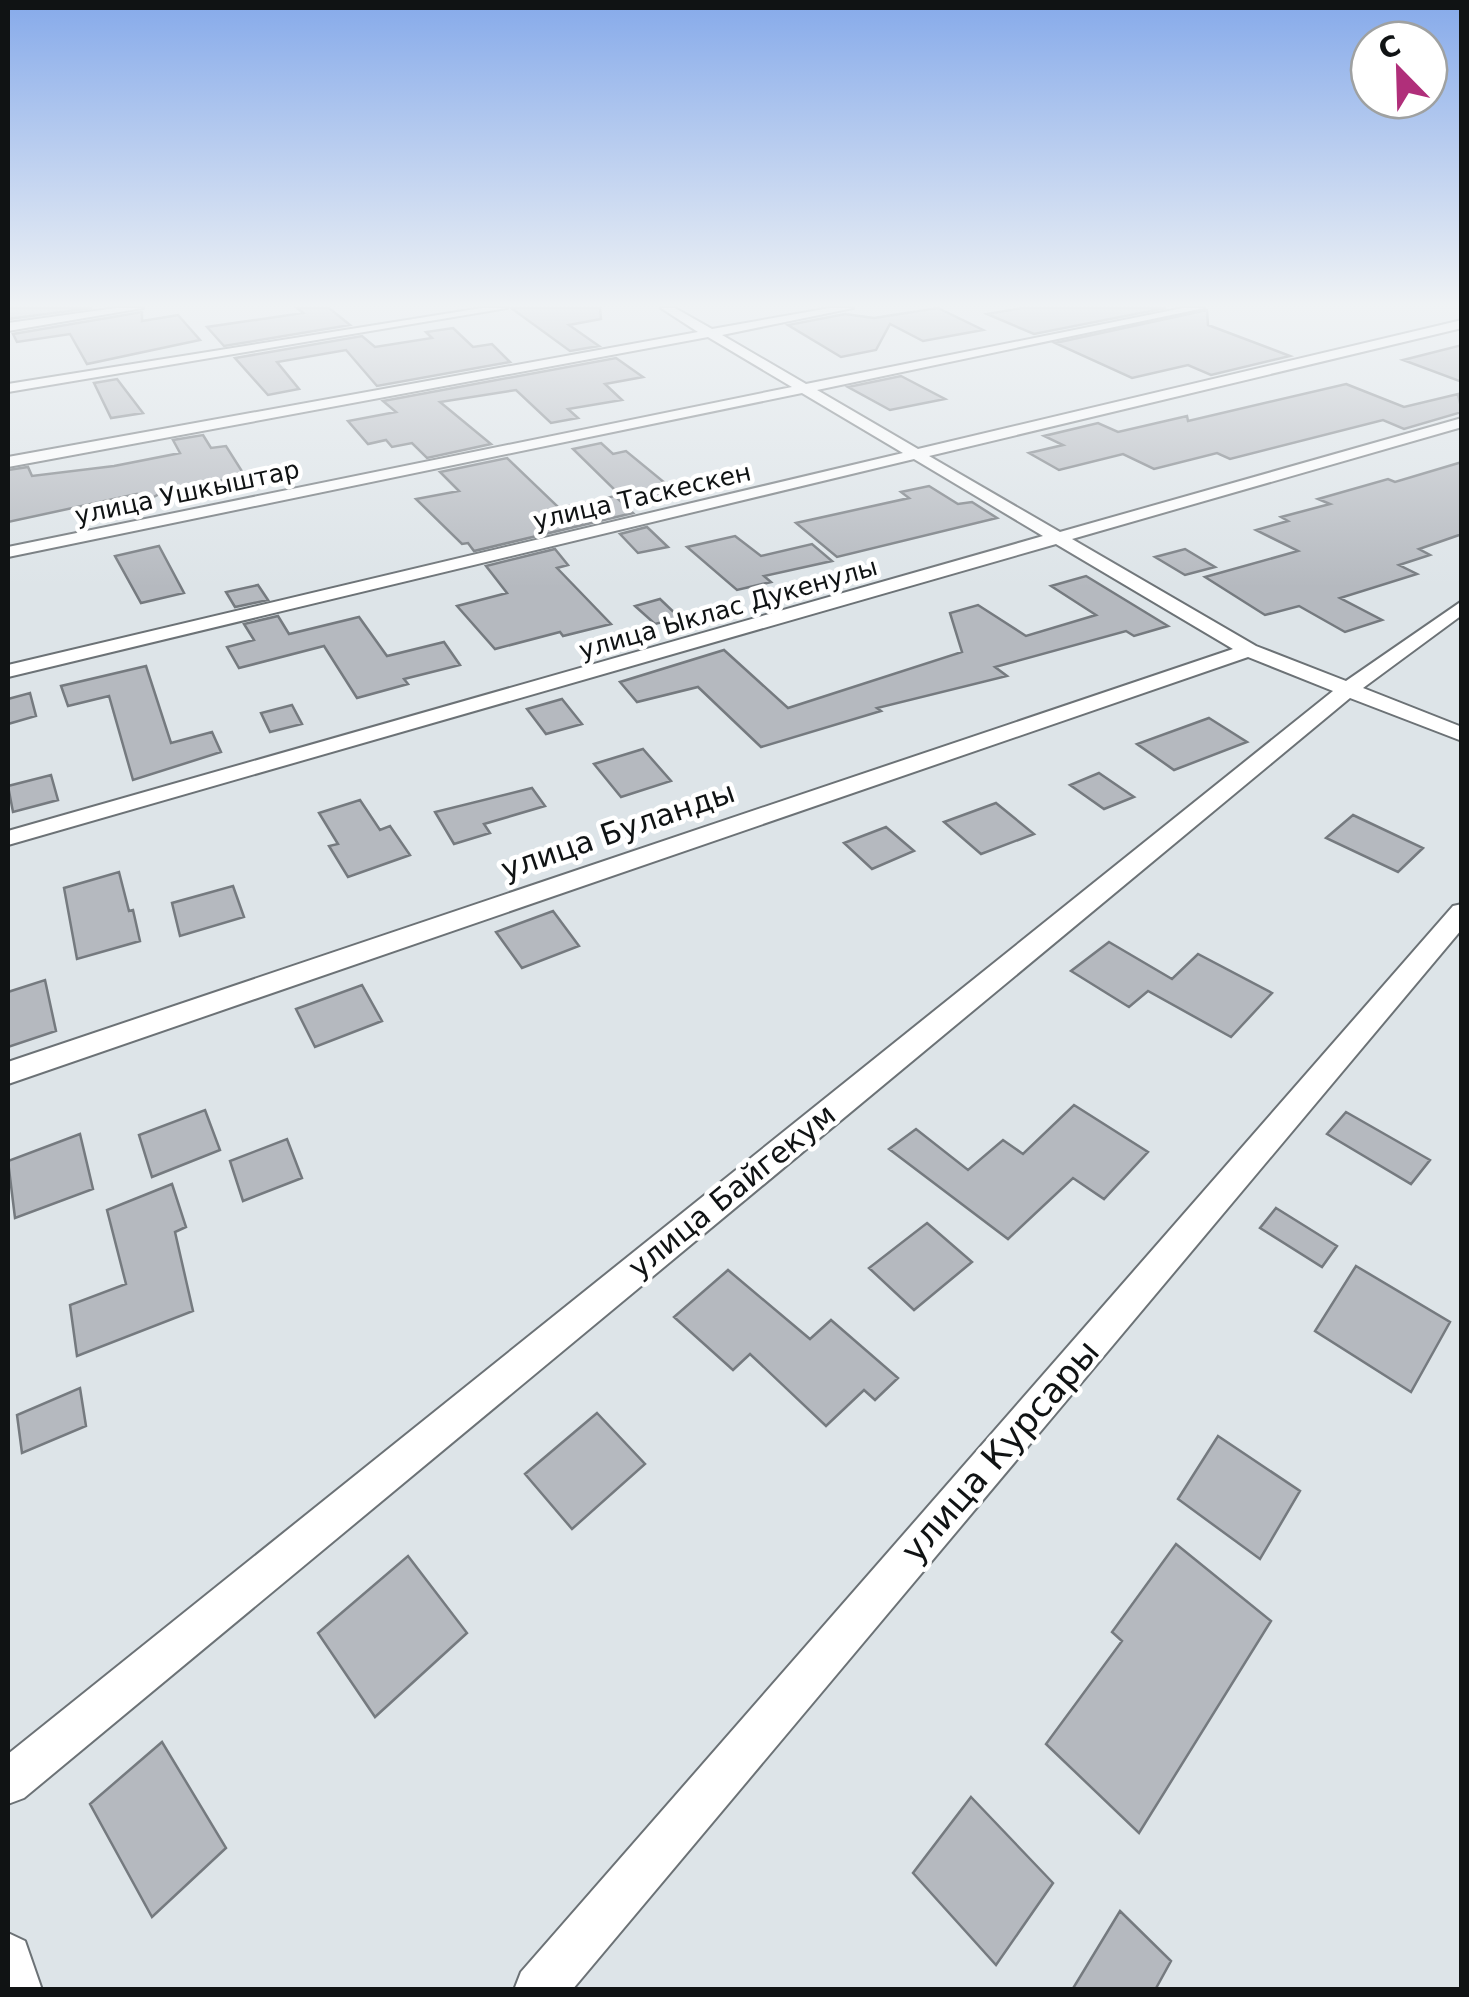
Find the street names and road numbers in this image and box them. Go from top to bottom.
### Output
street label: улица Ушкыштар [72,455,302,530]
street label: улица Таскескен [530,457,754,536]
street label: улица Ыклас Дукенулы [576,552,881,665]
street label: улица Буланды [496,774,739,887]
street label: улица Байгекум [621,1096,842,1285]
street label: улица Курсары [893,1332,1107,1570]

